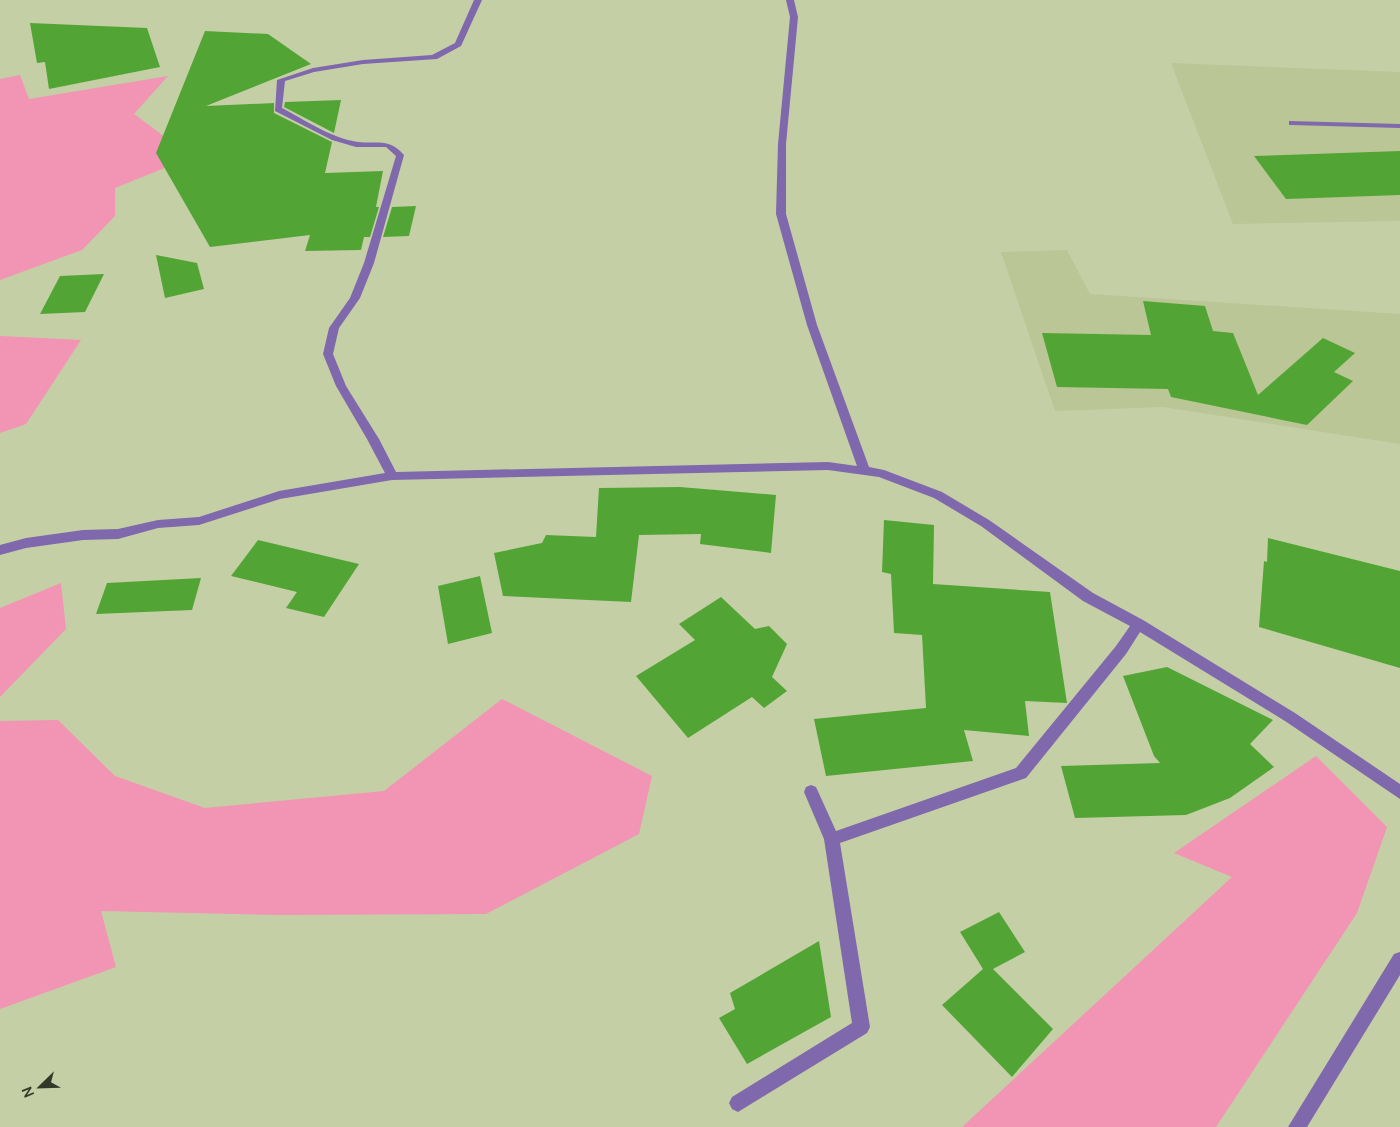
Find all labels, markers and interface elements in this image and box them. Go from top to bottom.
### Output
north arrow [15,1062,65,1112]
text: N [17,1084,38,1101]

